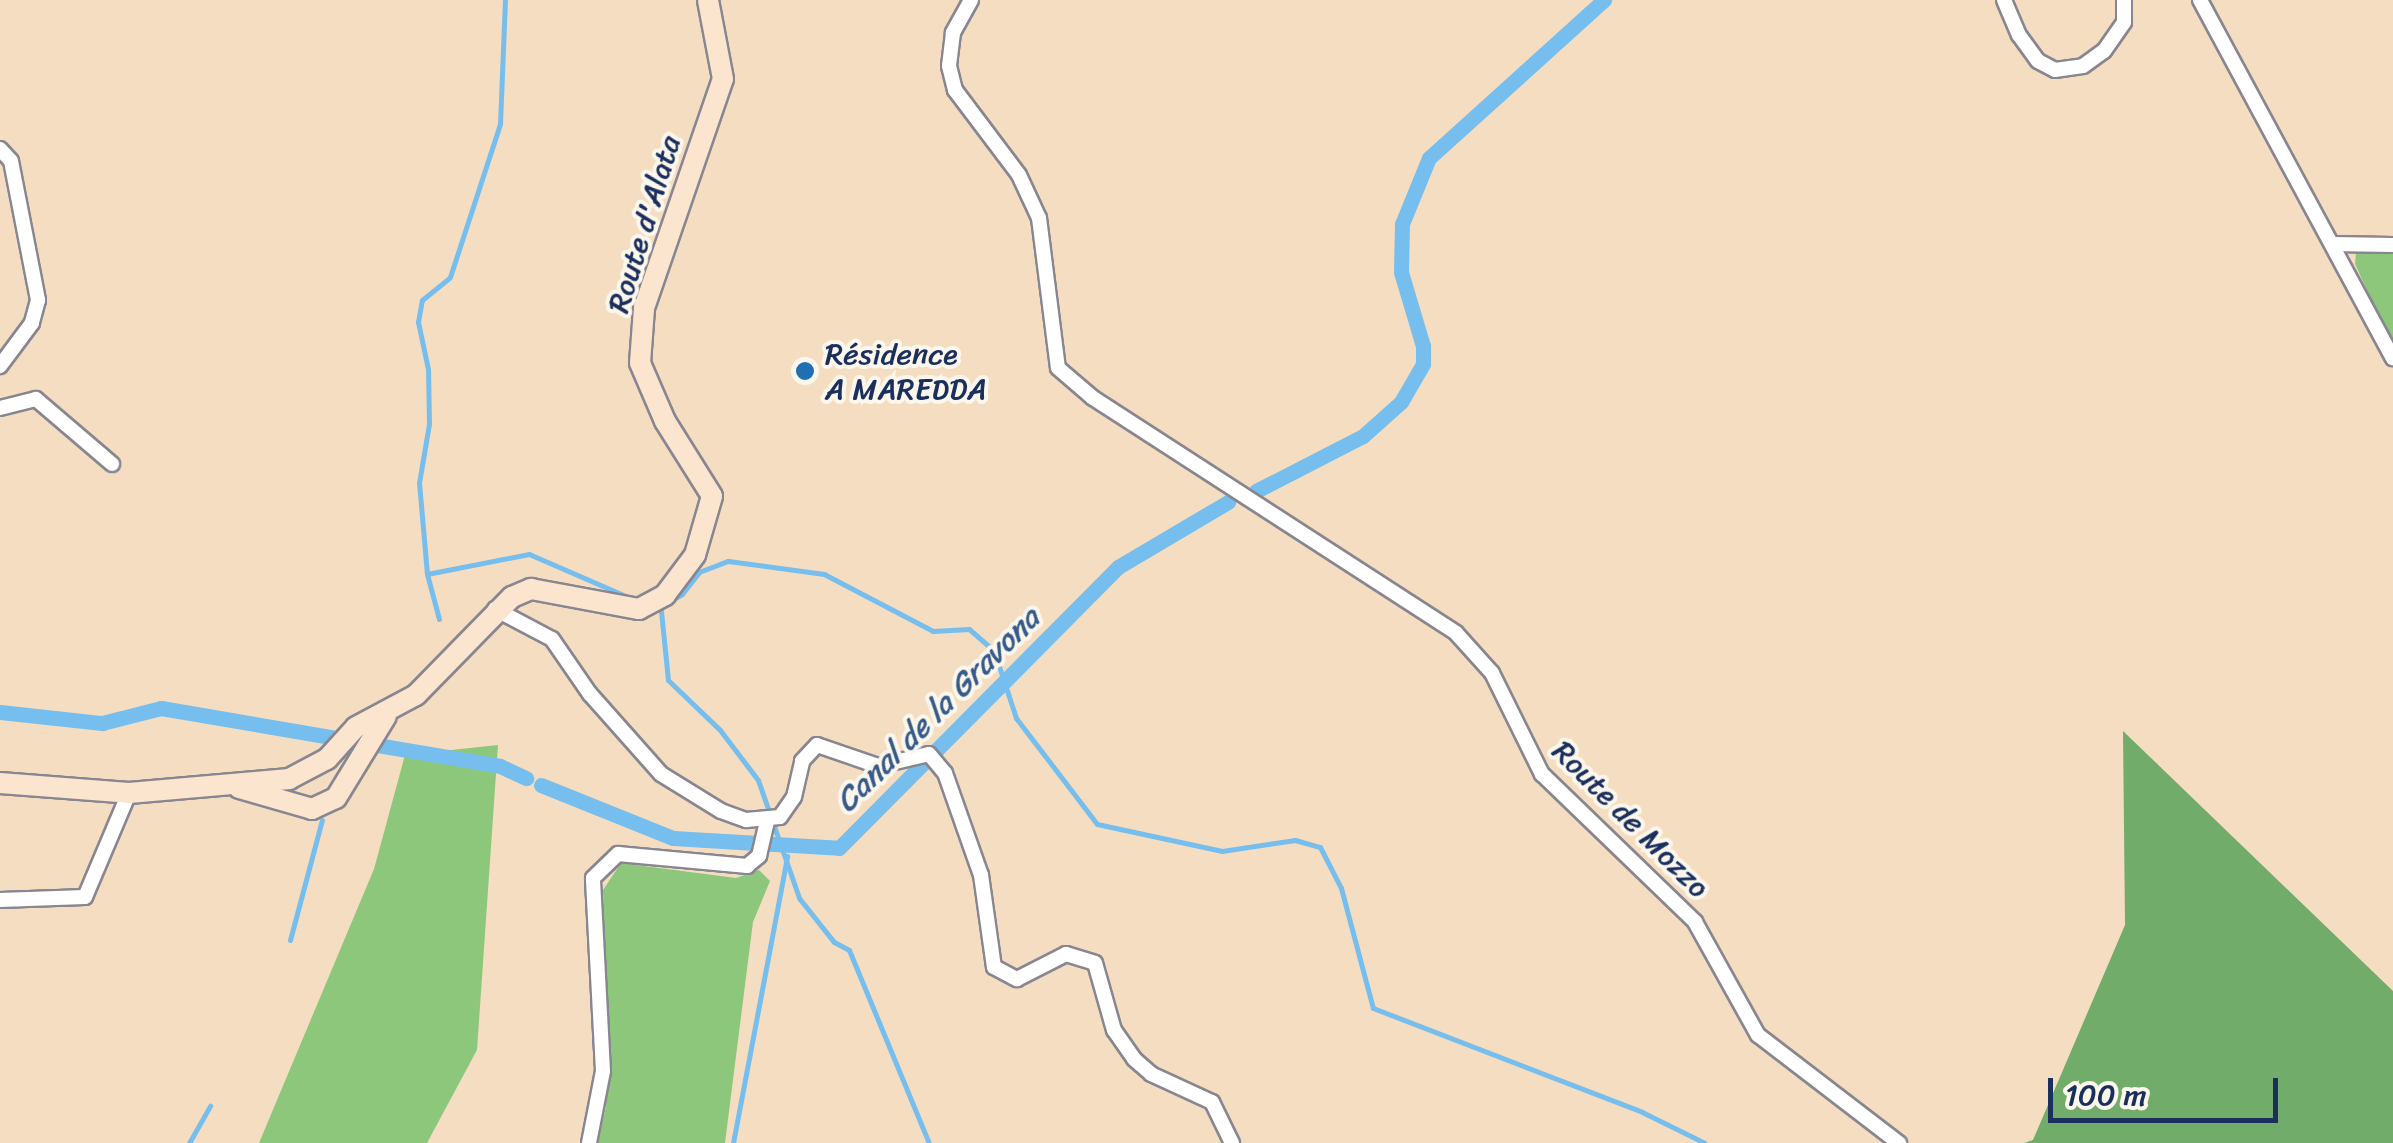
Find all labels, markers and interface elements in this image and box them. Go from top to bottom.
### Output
street label: Route d'Alata [600,132,688,316]
place label: Résidence A MAREDDA [825,336,987,406]
marker: Résidence A MAREDDA [794,360,816,382]
water label: Canal de la Gravona [827,599,1049,821]
street label: Route de Mozzo [1545,733,1717,905]
scale bar [2053,1058,2283,1120]
text: 100 m [2065,1068,2147,1122]

